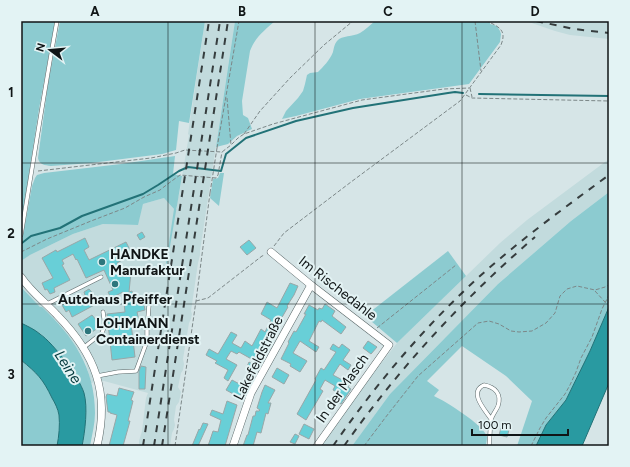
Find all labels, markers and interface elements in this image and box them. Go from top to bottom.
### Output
text: A [90,4,100,19]
text: B [238,4,246,19]
text: C [383,4,393,19]
text: D [530,4,540,19]
north arrow [30,30,70,70]
text: N [33,41,48,53]
text: 1 [8,85,14,100]
text: 2 [7,226,15,241]
place label: HANDKE Manufaktur [110,246,185,279]
street label: Im Rischedahle [295,253,380,324]
marker: HANDKE Manufaktur [97,257,107,267]
marker: Autohaus Pfeiffer [110,279,120,289]
place label: Autohaus Pfeiffer [58,291,173,308]
street label: Lakefeldstraße [230,313,287,403]
place label: LOHMANN Containerdienst [96,315,200,348]
marker: LOHMANN Containerdienst [83,326,93,336]
water label: Leine [51,347,85,387]
street label: In der Masch [313,350,372,426]
text: 3 [7,367,15,382]
scale bar [472,411,568,437]
text: 100 m [478,418,512,432]

